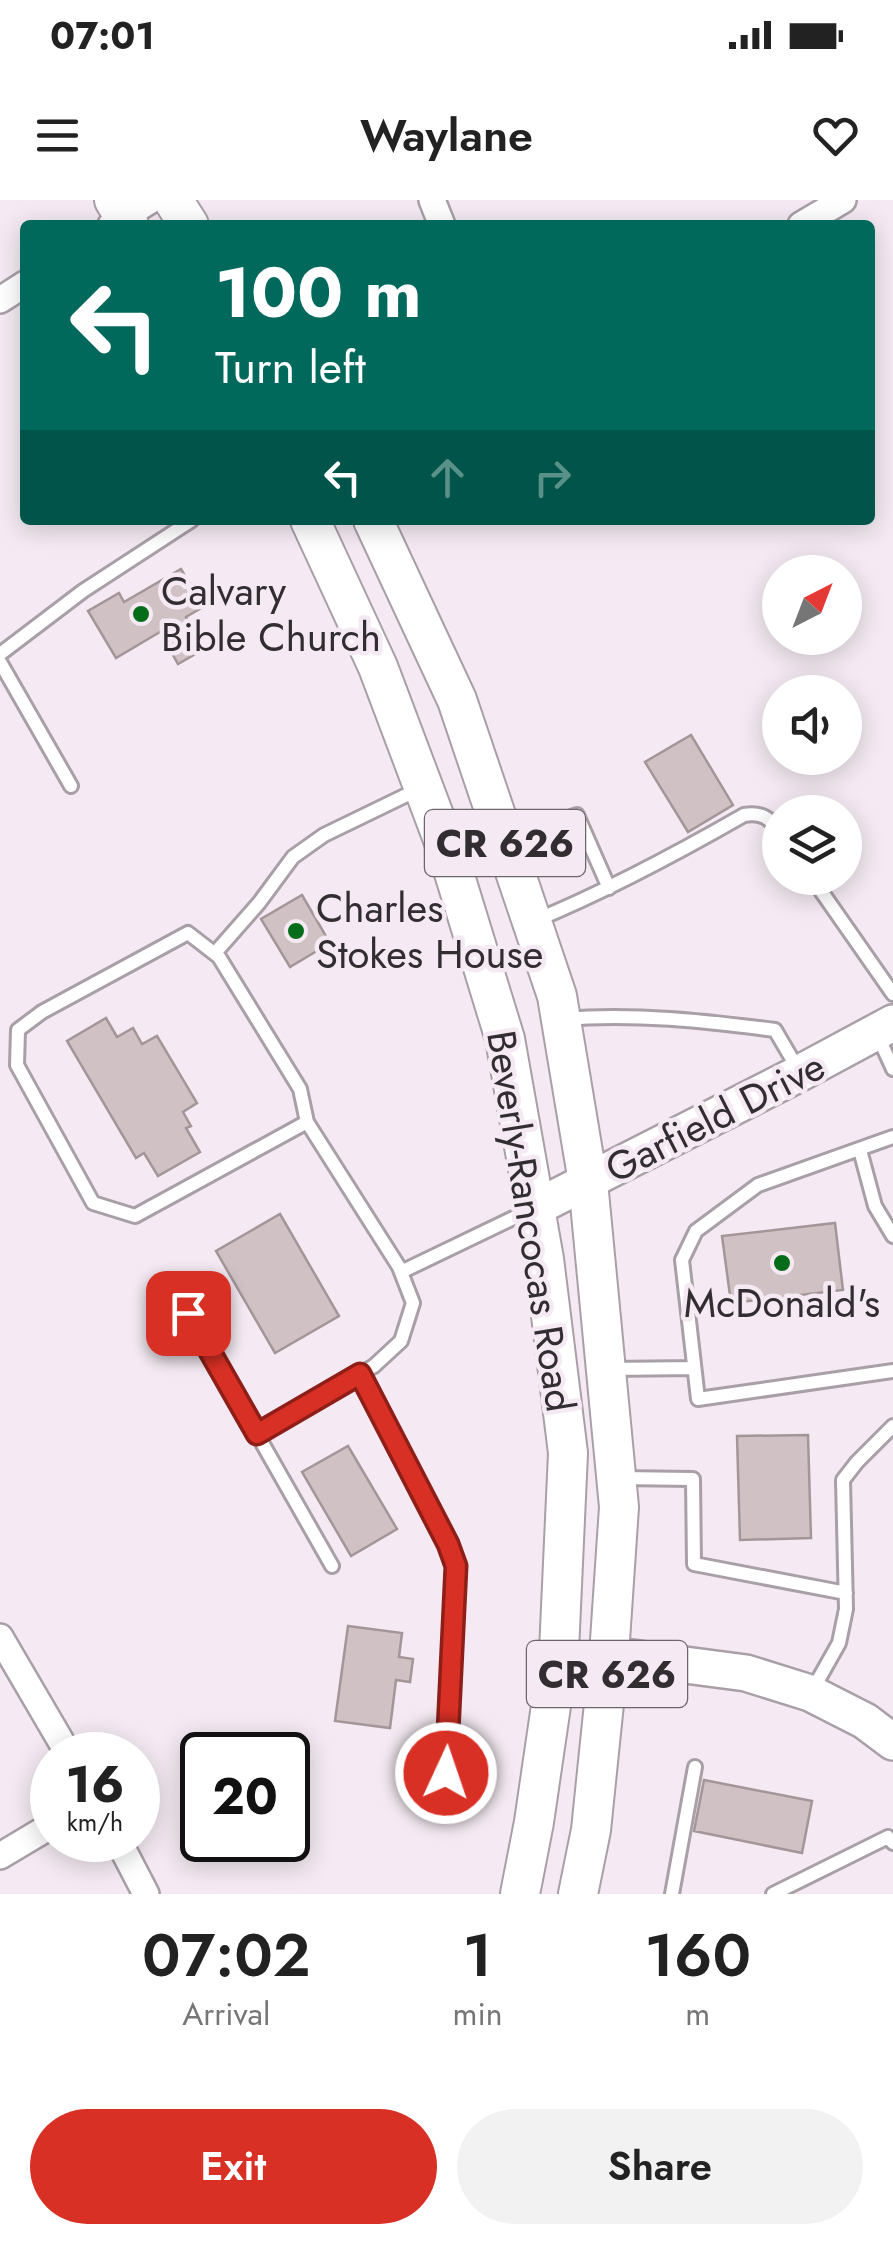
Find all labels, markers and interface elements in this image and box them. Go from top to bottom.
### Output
text: 07:01 [50,8,155,63]
text: Waylane [360,103,533,168]
icon: menu [30,108,85,163]
icon: heart [808,108,863,163]
text: 100 m [215,242,422,343]
icon: left [50,260,180,390]
text: Turn left [215,335,366,400]
icon: left [315,450,370,505]
icon: ahead [420,450,475,505]
icon: right [525,450,580,505]
north arrow [762,555,862,655]
map controls [762,555,862,895]
place label: Calvary Bible Church [161,562,381,666]
marker: Calvary Bible Church [130,603,152,625]
button: sound [762,675,862,775]
button: layers [762,795,862,895]
road number: CR 626 [425,810,585,876]
place label: Charles Stokes House [316,879,543,983]
marker: Charles Stokes House [285,920,307,942]
street label: Beverly-Rancocas Road [472,1026,590,1416]
street label: Garfield Drive [595,1037,835,1197]
marker: McDonald's [771,1252,793,1274]
pin [146,1271,231,1356]
place label: McDonald's [684,1274,880,1332]
icon: arrive [161,1286,216,1341]
road number: CR 626 [527,1641,687,1707]
position arrow [394,1721,498,1825]
speed limit sign: 20 [180,1732,310,1862]
text: 16 [66,1748,124,1821]
text: km/h [67,1804,123,1840]
text: 07:02 [142,1912,311,1999]
text: 1 [463,1912,492,1999]
text: 160 [645,1912,751,1999]
text: Arrival [182,1991,270,2037]
text: min [452,1991,503,2037]
text: m [685,1991,710,2037]
button: Exit [30,2109,437,2224]
button: Share [457,2109,863,2224]

